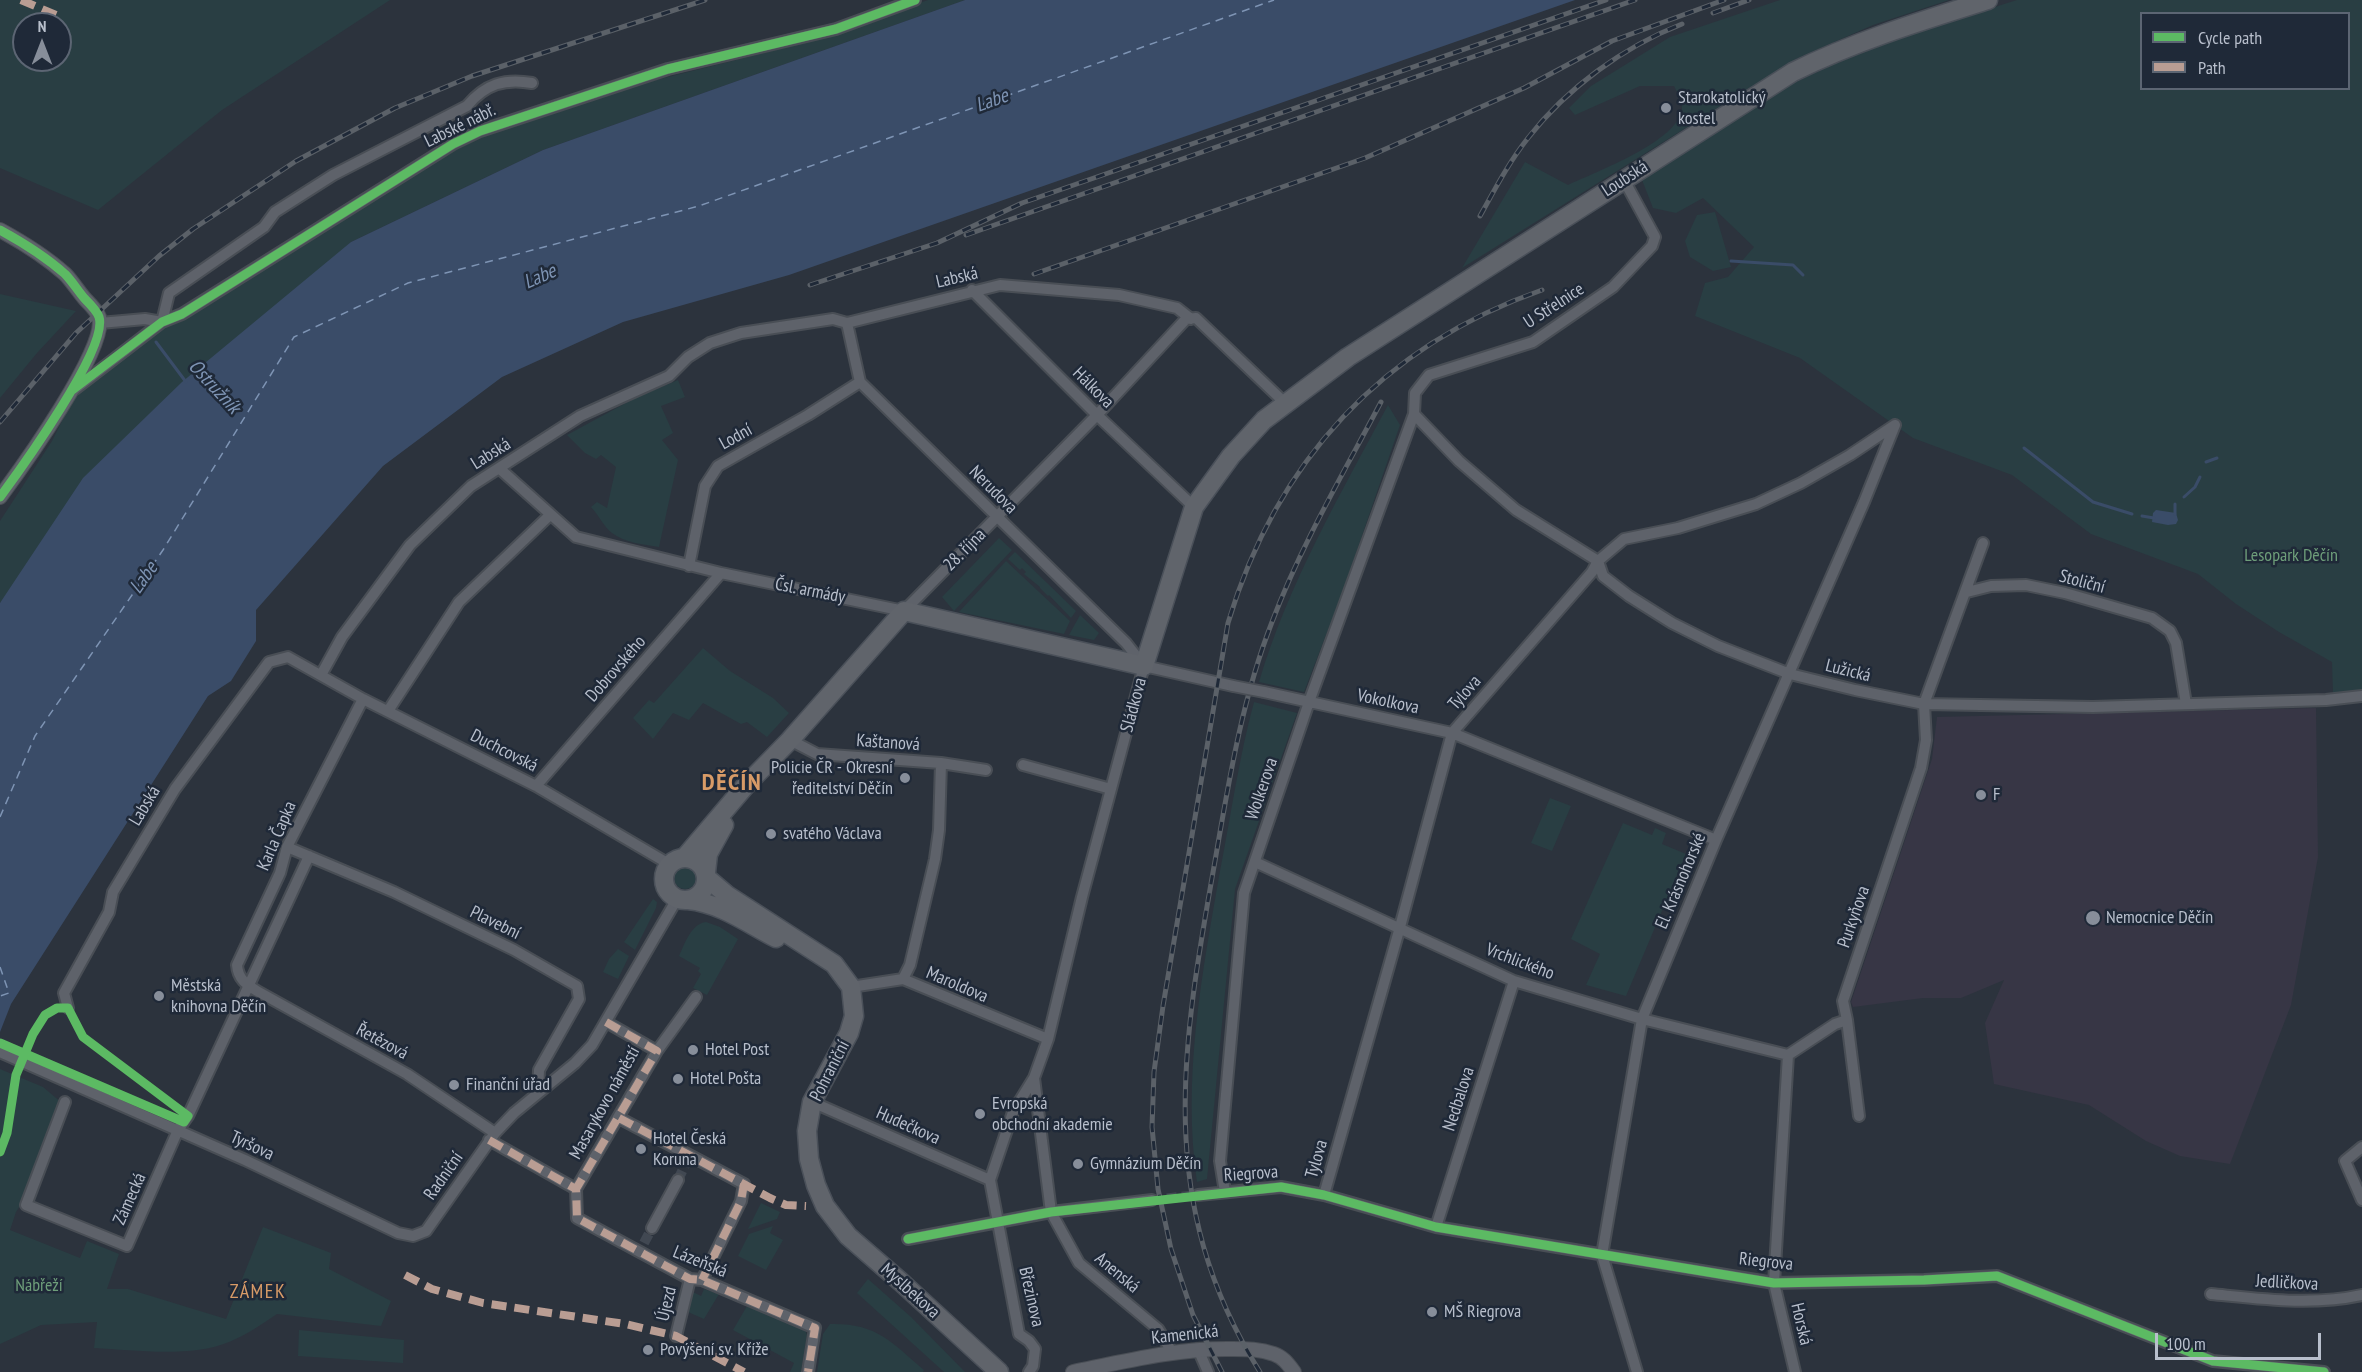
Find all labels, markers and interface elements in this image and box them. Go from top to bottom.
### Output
north arrow [12,12,72,72]
legend [2140,12,2350,90]
text: N [38,16,46,36]
text: Cycle path [2198,26,2262,49]
text: Path [2198,56,2226,79]
water label: Labe [972,84,1012,118]
place label: Starokatolický kostel [1678,87,1766,130]
street label: Labské nábř. [421,100,499,152]
marker: Starokatolický kostel [1659,101,1673,115]
street label: Loubská [1598,156,1652,202]
water label: Labe [520,259,560,295]
street label: Labská [934,263,980,293]
street label: U Střelnice [1520,278,1588,334]
water label: Ostružník [183,355,245,419]
street label: Hálkova [1068,363,1118,413]
street label: Lodní [716,419,756,455]
street label: Labská [467,434,515,474]
street label: Nerudova [964,461,1022,519]
street label: 28. října [939,524,991,576]
park label: Lesopark Děčín [2244,545,2338,567]
water label: Labe [125,558,163,598]
street label: Stoliční [2057,566,2107,598]
street label: Čsl. armády [773,574,847,608]
street label: Dobrovského [581,632,651,706]
street label: Lužická [1823,655,1873,687]
street label: Tylova [1444,671,1486,715]
street label: Sládkova [1116,675,1152,735]
street label: Vokolkova [1355,685,1421,719]
street label: Duchcovská [467,725,541,777]
street label: Kaštanová [856,730,920,756]
street label: Wolkerova [1241,755,1283,823]
place label: Policie ČR - Okresní ředitelství Děčín [771,757,893,800]
district label: DĚČÍN [702,769,762,797]
marker: Policie ČR - Okresní ředitelství Děčín [898,771,912,785]
street label: Labská [125,782,165,830]
place label: F [1993,784,2000,806]
marker: F [1974,788,1988,802]
street label: Karla Čapka [253,798,301,874]
place label: svatého Václava [783,823,882,845]
marker: svatého Václava [764,827,778,841]
street label: El. Krásnohorské [1651,830,1711,932]
street label: Purkyňova [1833,883,1875,951]
street label: Plavební [466,902,524,944]
place label: Nemocnice Děčín [2106,907,2213,929]
marker: Nemocnice Děčín [2084,909,2102,927]
street label: Vrchlického [1483,939,1557,985]
street label: Maroldova [923,962,991,1008]
place label: Městská knihovna Děčín [171,975,266,1018]
marker: Městská knihovna Děčín [152,989,166,1003]
street label: Řetězová [352,1019,412,1065]
street label: Pohraniční [806,1037,854,1105]
place label: Hotel Post [705,1039,769,1061]
street label: Masarykovo náměstí [565,1043,645,1163]
marker: Hotel Post [686,1043,700,1057]
street label: Nedbalova [1439,1064,1479,1134]
place label: Hotel Pošta [690,1068,761,1090]
marker: Hotel Pošta [671,1072,685,1086]
place label: Finanční úřad [466,1074,550,1096]
marker: Finanční úřad [447,1078,461,1092]
place label: Evropská obchodní akademie [992,1093,1113,1136]
street label: Hudečkova [873,1102,943,1150]
marker: Evropská obchodní akademie [973,1107,987,1121]
street label: Tyršova [227,1127,277,1165]
place label: Hotel Česká Koruna [653,1128,726,1170]
street label: Tylova [1301,1137,1333,1181]
marker: Hotel Česká Koruna [634,1142,648,1156]
street label: Radniční [420,1148,468,1204]
place label: Gymnázium Děčín [1090,1153,1201,1175]
marker: Gymnázium Děčín [1071,1157,1085,1171]
street label: Riegrova [1223,1161,1279,1187]
street label: Zámecká [109,1170,151,1228]
street label: Lázeňská [670,1241,730,1283]
street label: Anenská [1090,1248,1144,1298]
street label: Riegrova [1738,1248,1794,1276]
street label: Myslbekova [876,1259,944,1323]
street label: Březinova [1014,1265,1048,1329]
street label: Jedličkova [2255,1271,2319,1295]
park label: Nábřeží [15,1275,63,1297]
district label: ZÁMEK [230,1280,286,1304]
street label: Újezd [653,1285,681,1323]
place label: MŠ Riegrova [1444,1301,1521,1323]
street label: Horská [1786,1301,1816,1347]
marker: MŠ Riegrova [1425,1305,1439,1319]
street label: Kamenická [1150,1321,1220,1349]
scale bar [2158,1321,2324,1359]
text: 100 m [2166,1332,2206,1355]
place label: Povýšení sv. Kříže [660,1339,769,1361]
marker: Povýšení sv. Kříže [641,1343,655,1357]

